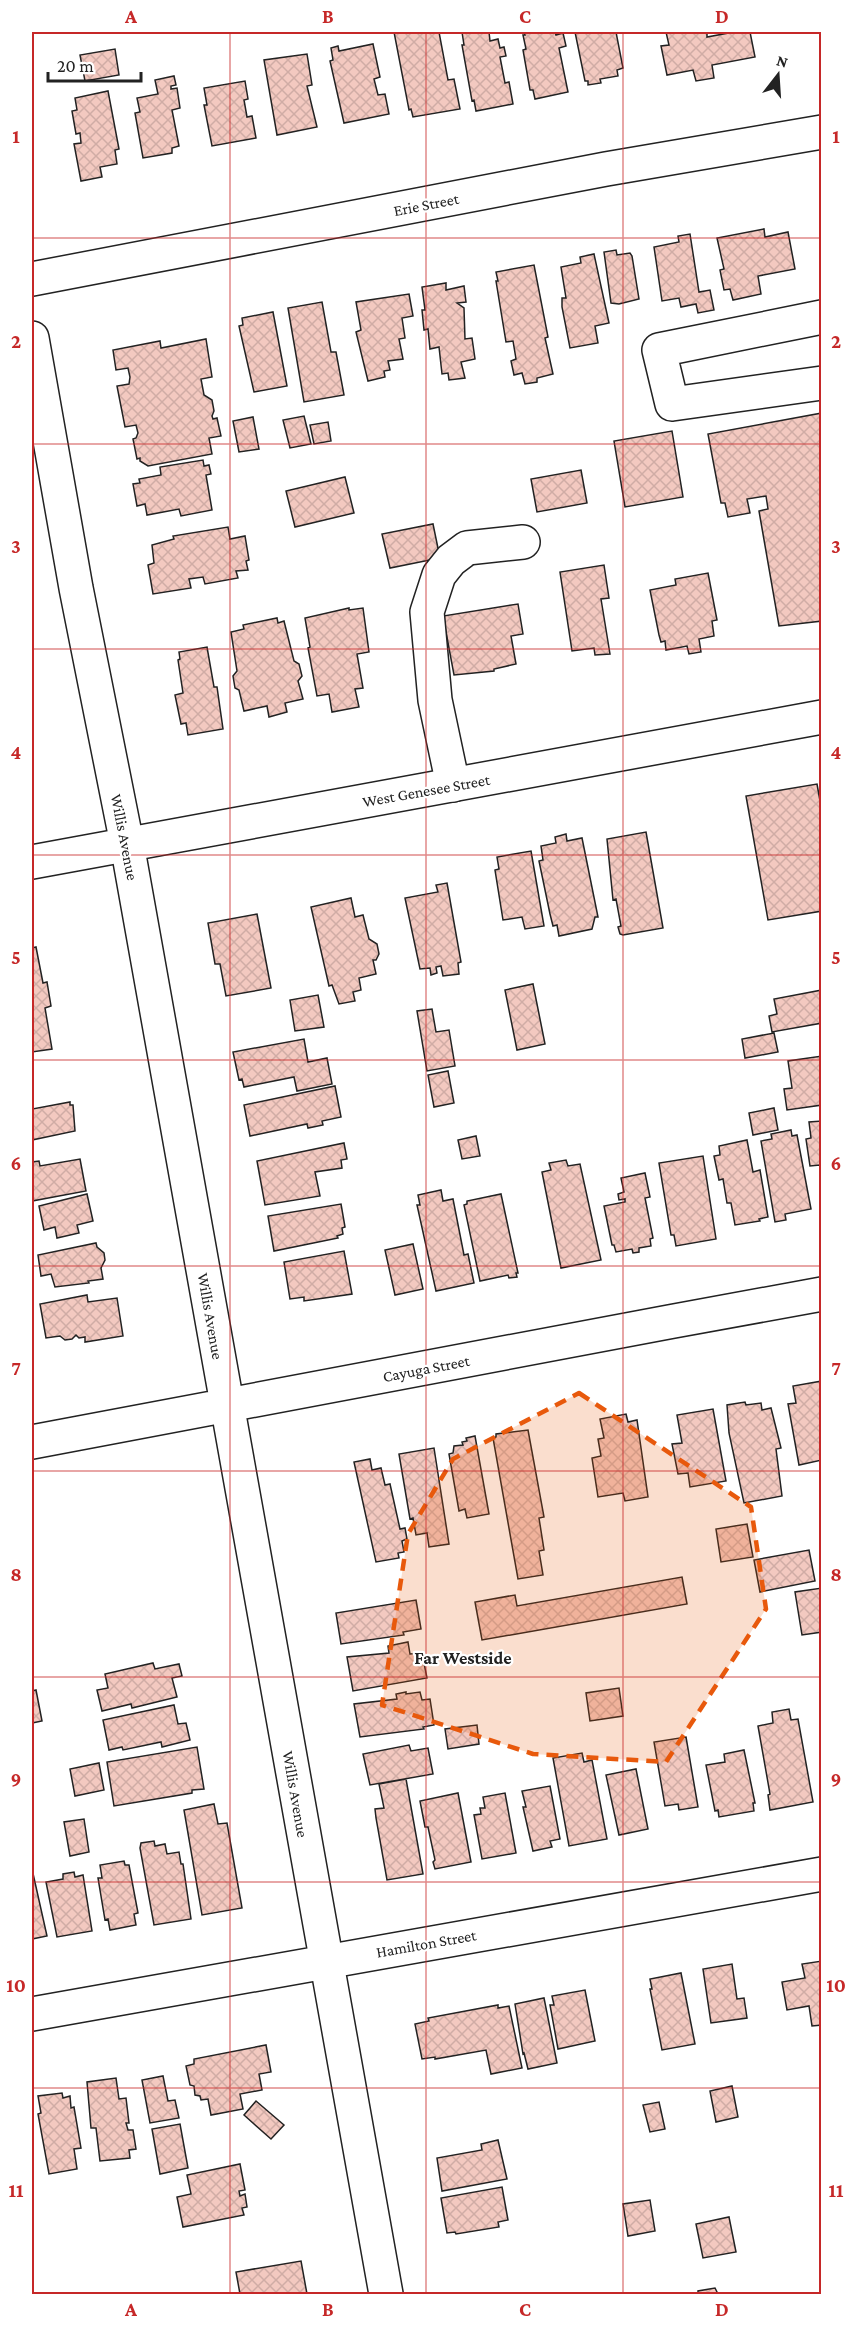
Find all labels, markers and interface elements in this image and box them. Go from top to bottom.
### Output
text: A [124,5,138,27]
text: B [322,5,334,27]
text: C [519,5,531,27]
text: D [715,5,729,27]
scale bar [48,45,141,83]
north arrow [748,45,808,105]
text: N [775,51,790,71]
text: 20 m [57,56,94,76]
text: 1 [12,125,20,147]
text: 1 [832,125,840,147]
street label: Erie Street [392,190,461,219]
text: 2 [11,330,21,352]
text: 2 [831,330,841,352]
text: 3 [11,535,21,557]
text: 3 [831,535,841,557]
text: 4 [11,741,22,763]
text: 4 [831,741,842,763]
street label: West Genesee Street [361,771,492,810]
street label: Willis Avenue [108,792,141,882]
text: 5 [11,946,21,968]
text: 5 [831,946,841,968]
text: 6 [11,1152,21,1174]
text: 6 [831,1152,841,1174]
street label: Willis Avenue [195,1271,226,1361]
street label: Cayuga Street [381,1352,472,1386]
text: 7 [11,1357,21,1379]
text: 7 [831,1357,841,1379]
text: 8 [10,1563,22,1585]
text: 8 [830,1563,842,1585]
district label: Far Westside [414,1648,512,1668]
street label: Willis Avenue [280,1749,311,1839]
text: 9 [11,1768,21,1790]
text: 9 [831,1768,841,1790]
street label: Hamilton Street [375,1926,478,1961]
text: 10 [6,1974,26,1996]
text: 10 [826,1974,846,1996]
text: 11 [9,2179,24,2201]
text: 11 [829,2179,844,2201]
text: A [124,2298,138,2320]
text: B [322,2298,334,2320]
text: C [519,2298,531,2320]
text: D [715,2298,729,2320]

